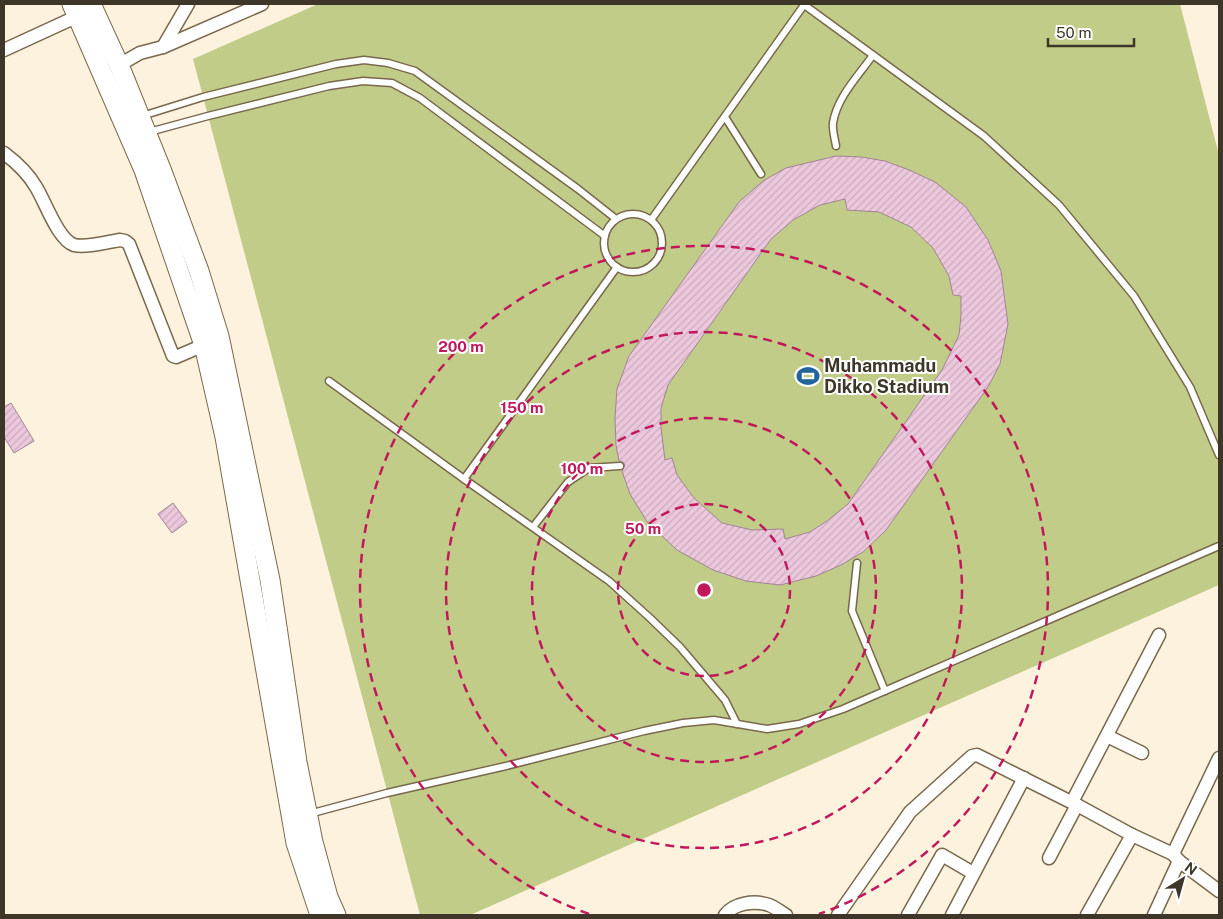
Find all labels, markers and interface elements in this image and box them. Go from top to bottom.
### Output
scale bar [1048,15,1134,47]
text: 50 m [1056,24,1091,41]
text: 200 m [438,338,484,355]
place label: Muhammadu Dikko Stadium [824,355,949,397]
sports icon: Muhammadu Dikko Stadium [795,363,821,389]
text: 150 m [500,399,544,416]
text: 100 m [561,460,603,477]
text: 50 m [625,520,661,537]
centre of rings [695,581,713,599]
north arrow [1158,854,1208,904]
text: N [1182,859,1200,878]

